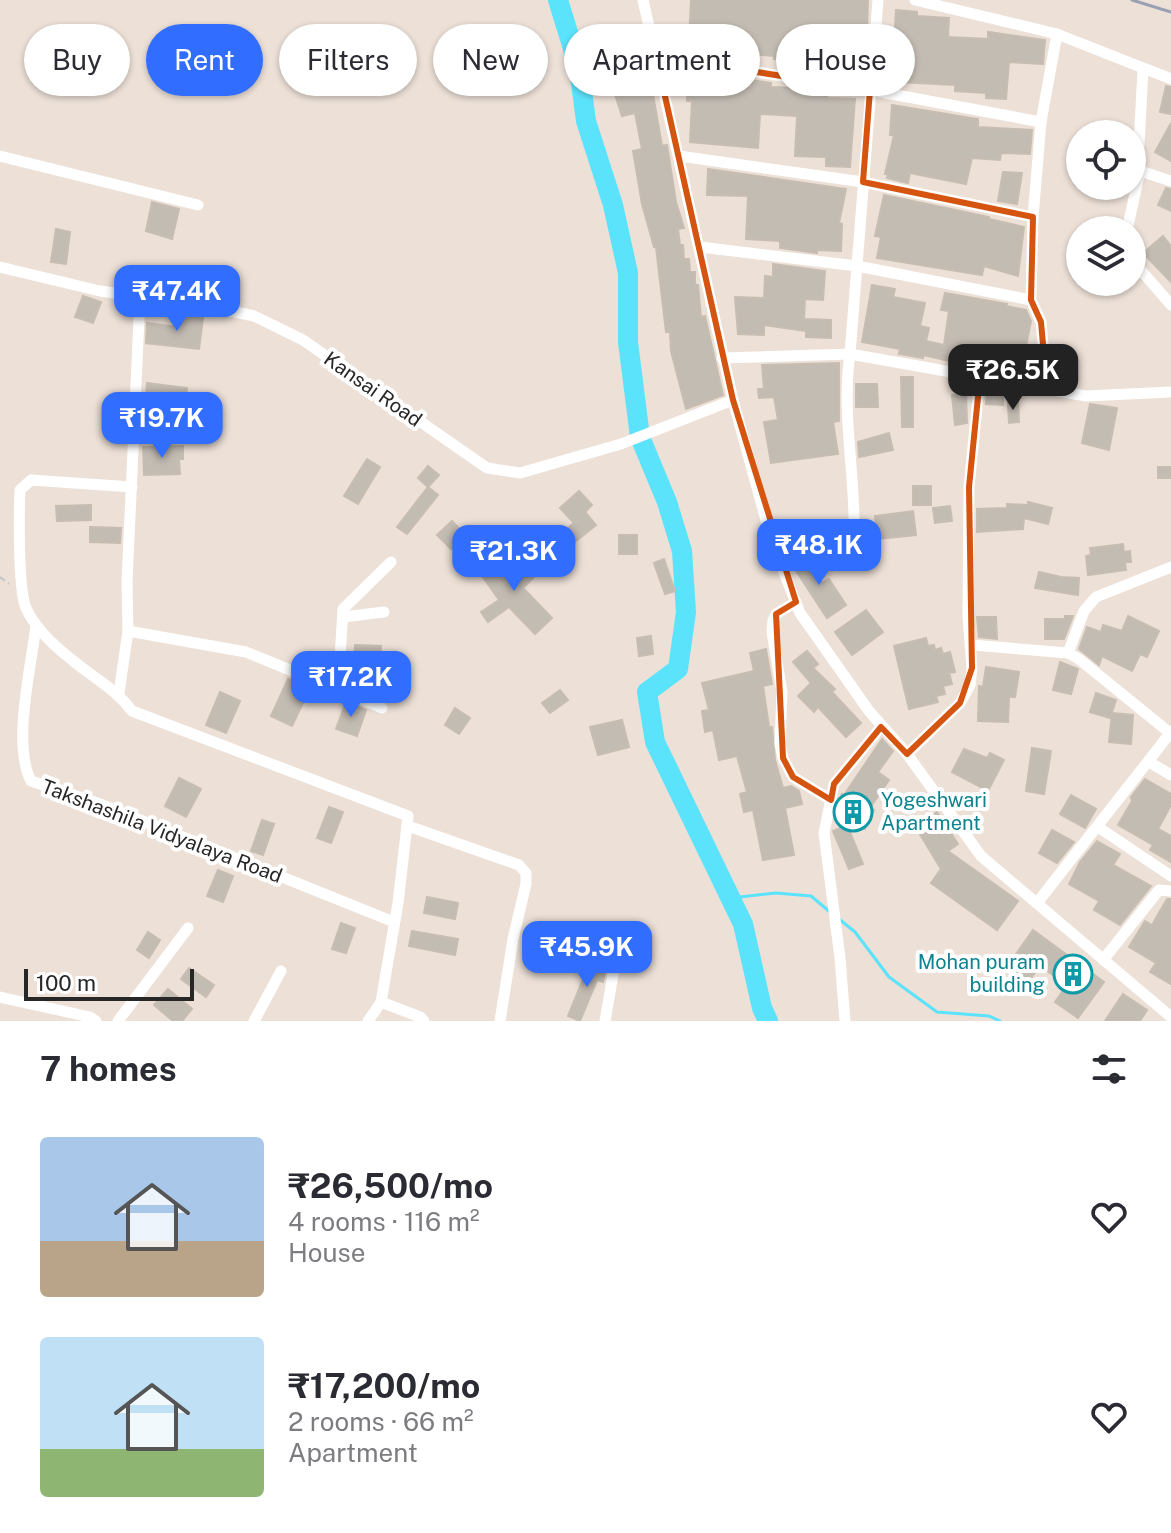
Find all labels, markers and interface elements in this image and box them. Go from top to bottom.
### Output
chip: Buy [24,24,130,96]
chip: Rent [146,24,263,96]
chip: Filters [279,24,417,96]
chip: New [433,24,548,96]
chip: Apartment [564,24,760,96]
chip: House [776,24,915,96]
map controls [1066,120,1146,296]
button: locate [1066,120,1146,200]
button: layers [1066,216,1146,296]
pin: ₹47.4K [112,265,242,333]
text: ₹47.4K [132,275,222,306]
pin: ₹26.5K [948,344,1078,412]
street label: Kansai Road [319,346,427,432]
text: ₹26.5K [966,354,1060,385]
pin: ₹19.7K [97,392,227,460]
text: ₹19.7K [120,402,204,433]
pin: ₹48.1K [754,519,884,587]
pin: ₹21.3K [449,525,579,593]
text: ₹48.1K [775,529,863,560]
text: ₹21.3K [470,535,558,566]
pin: ₹17.2K [286,651,416,719]
text: ₹17.2K [309,661,393,692]
street label: Takshashila Vidyalaya Road [38,774,286,888]
place label: Yogeshwari Apartment [881,788,987,835]
building icon: Yogeshwari Apartment [832,791,874,833]
pin: ₹45.9K [522,921,652,989]
text: ₹45.9K [540,931,634,962]
place label: Mohan puram building [918,950,1045,997]
building icon: Mohan puram building [1052,953,1094,995]
scale bar [24,965,194,1001]
text: 100 m [36,970,96,996]
icon: filters [1087,1047,1131,1091]
text: 7 homes [40,1049,177,1089]
text: ₹26,500/mo [288,1166,493,1206]
icon: home [104,1169,200,1265]
icon: heart [1087,1195,1131,1239]
text: 4 rooms · 116 m² [288,1206,480,1237]
text: House [288,1237,365,1268]
text: ₹17,200/mo [288,1366,480,1406]
icon: home [104,1369,200,1465]
icon: heart [1087,1395,1131,1439]
text: 2 rooms · 66 m² [288,1406,474,1437]
text: Apartment [288,1437,418,1468]

